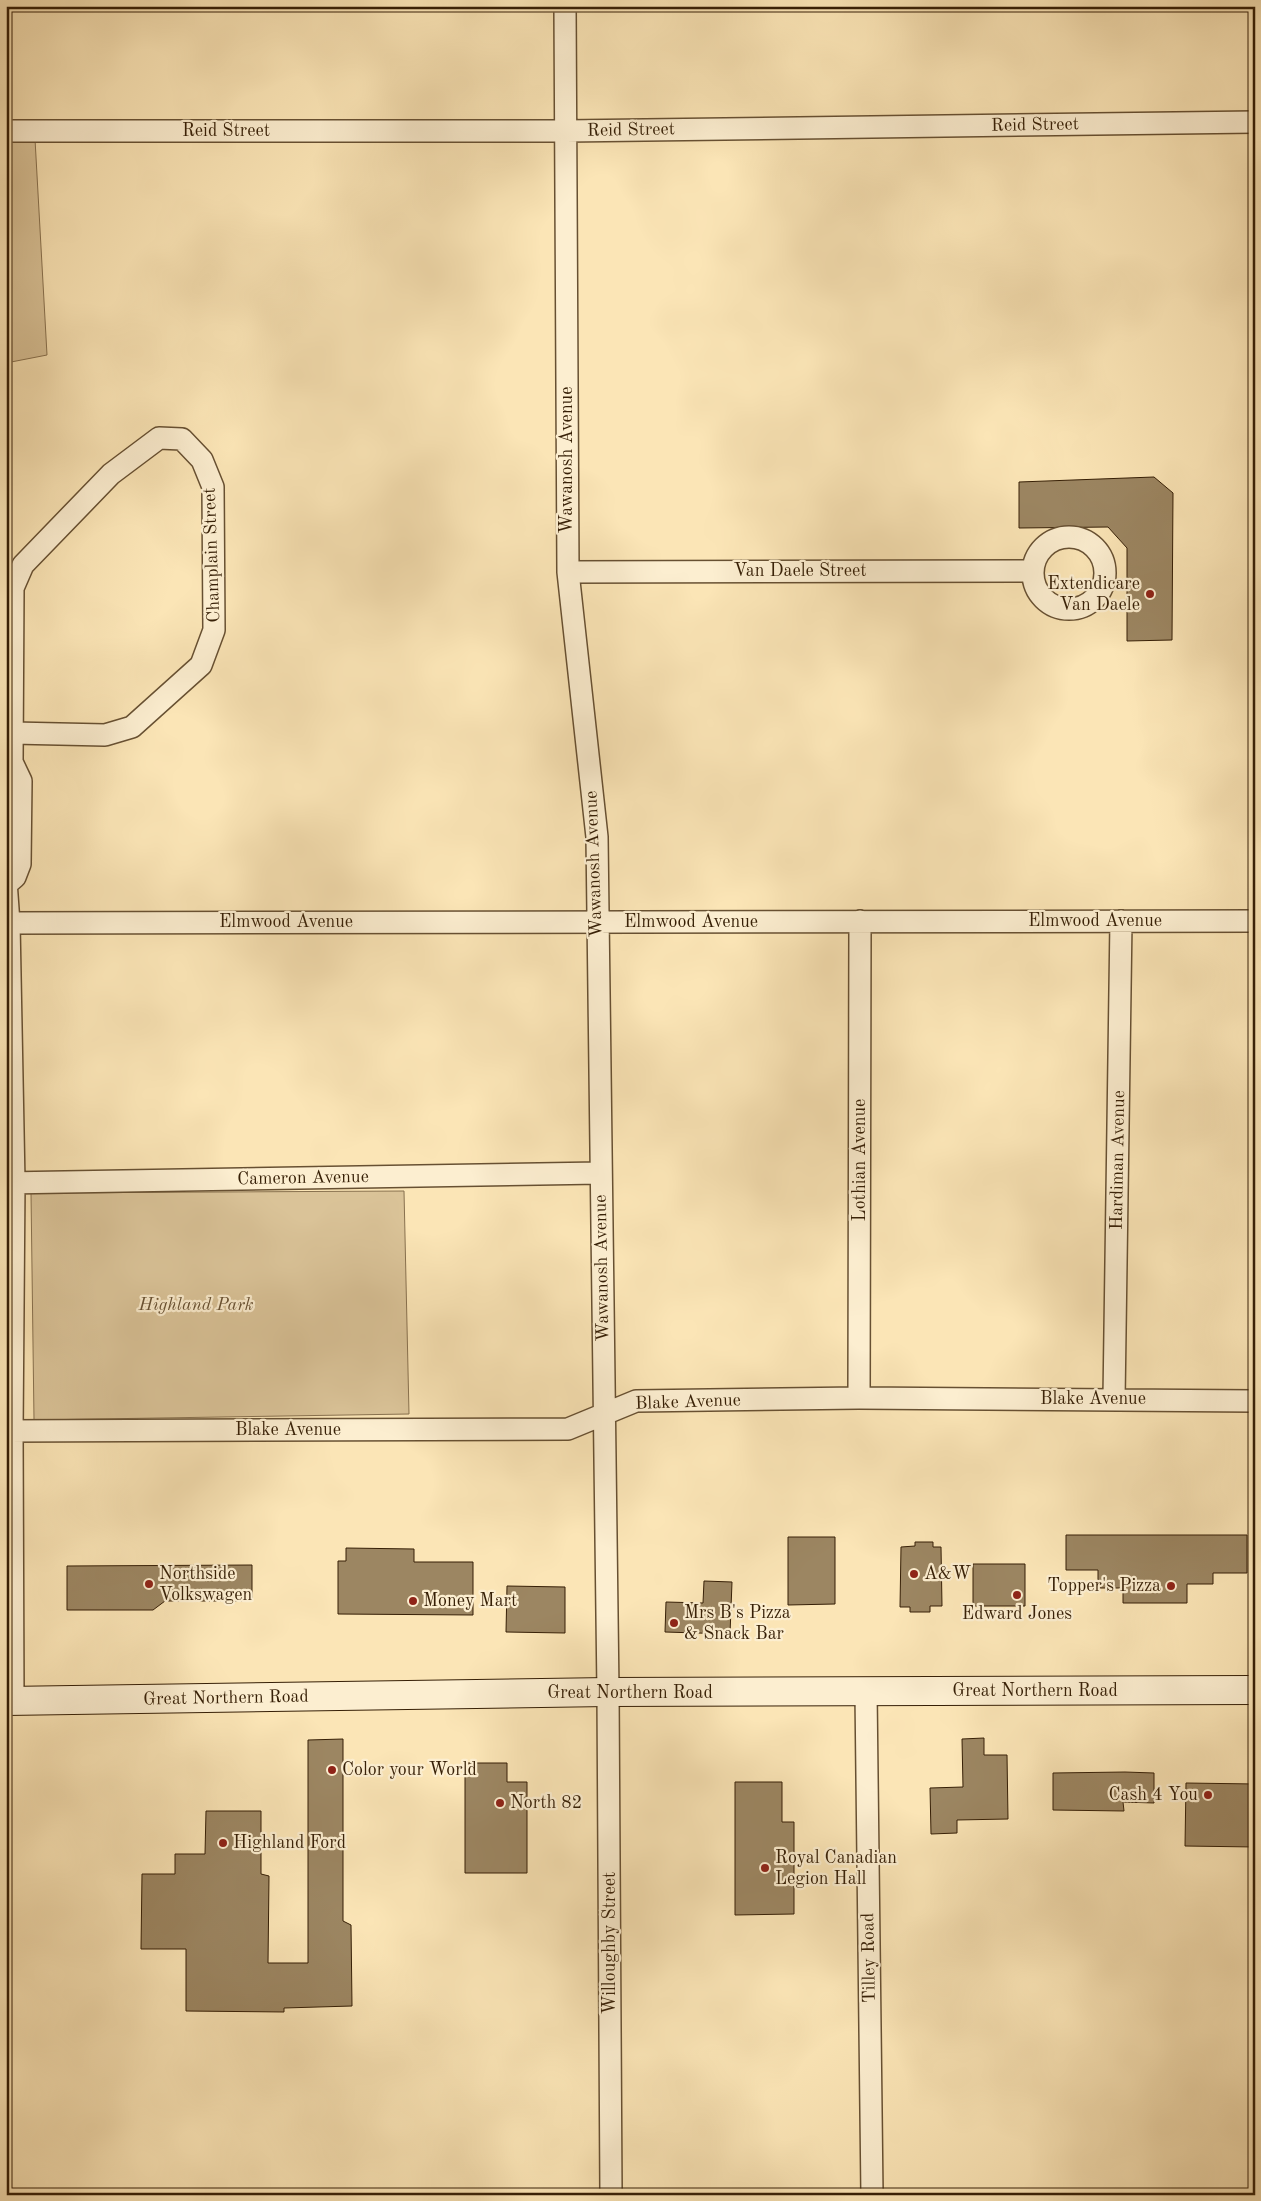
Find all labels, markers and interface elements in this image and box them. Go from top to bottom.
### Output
street label: Reid Street [991,115,1079,135]
street label: Reid Street [587,120,675,140]
street label: Reid Street [182,122,270,140]
street label: Wawanosh Avenue [558,387,576,534]
street label: Champlain Street [201,487,223,623]
street label: Van Daele Street [733,562,867,580]
place label: Extendicare Van Daele [1047,575,1140,614]
marker: Extendicare Van Daele [1144,588,1156,600]
street label: Wawanosh Avenue [582,790,606,938]
street label: Elmwood Avenue [1028,912,1162,930]
street label: Elmwood Avenue [219,913,353,931]
street label: Elmwood Avenue [624,913,758,931]
street label: Hardiman Avenue [1108,1090,1128,1230]
street label: Lothian Avenue [851,1099,869,1221]
street label: Cameron Avenue [237,1168,369,1188]
street label: Wawanosh Avenue [592,1194,612,1342]
park label: Highland Park [137,1296,254,1314]
street label: Blake Avenue [1040,1390,1146,1408]
street label: Blake Avenue [635,1391,741,1413]
street label: Blake Avenue [235,1421,341,1439]
place label: Northside Volkswagen [159,1565,252,1604]
place label: A&W [924,1565,971,1583]
marker: A&W [908,1568,920,1580]
place label: Topper's Pizza [1047,1577,1161,1595]
marker: Northside Volkswagen [143,1578,155,1590]
marker: Topper's Pizza [1165,1580,1177,1592]
marker: Edward Jones [1011,1589,1023,1601]
place label: Money Mart [423,1592,517,1610]
marker: Money Mart [407,1595,419,1607]
place label: Mrs B's Pizza & Snack Bar [684,1604,791,1643]
place label: Edward Jones [962,1605,1072,1623]
marker: Mrs B's Pizza & Snack Bar [668,1617,680,1629]
street label: Great Northern Road [952,1682,1118,1700]
street label: Great Northern Road [547,1684,713,1702]
street label: Great Northern Road [143,1688,309,1708]
place label: Color your World [342,1761,477,1779]
marker: Color your World [326,1764,338,1776]
place label: Cash 4 You [1109,1786,1198,1804]
marker: Cash 4 You [1202,1789,1214,1801]
place label: North 82 [510,1794,582,1812]
marker: North 82 [494,1797,506,1809]
place label: Highland Ford [233,1834,346,1852]
marker: Highland Ford [217,1837,229,1849]
place label: Royal Canadian Legion Hall [775,1849,897,1888]
marker: Royal Canadian Legion Hall [759,1862,771,1874]
street label: Willoughby Street [601,1872,619,2014]
street label: Tilley Road [859,1913,879,2003]

